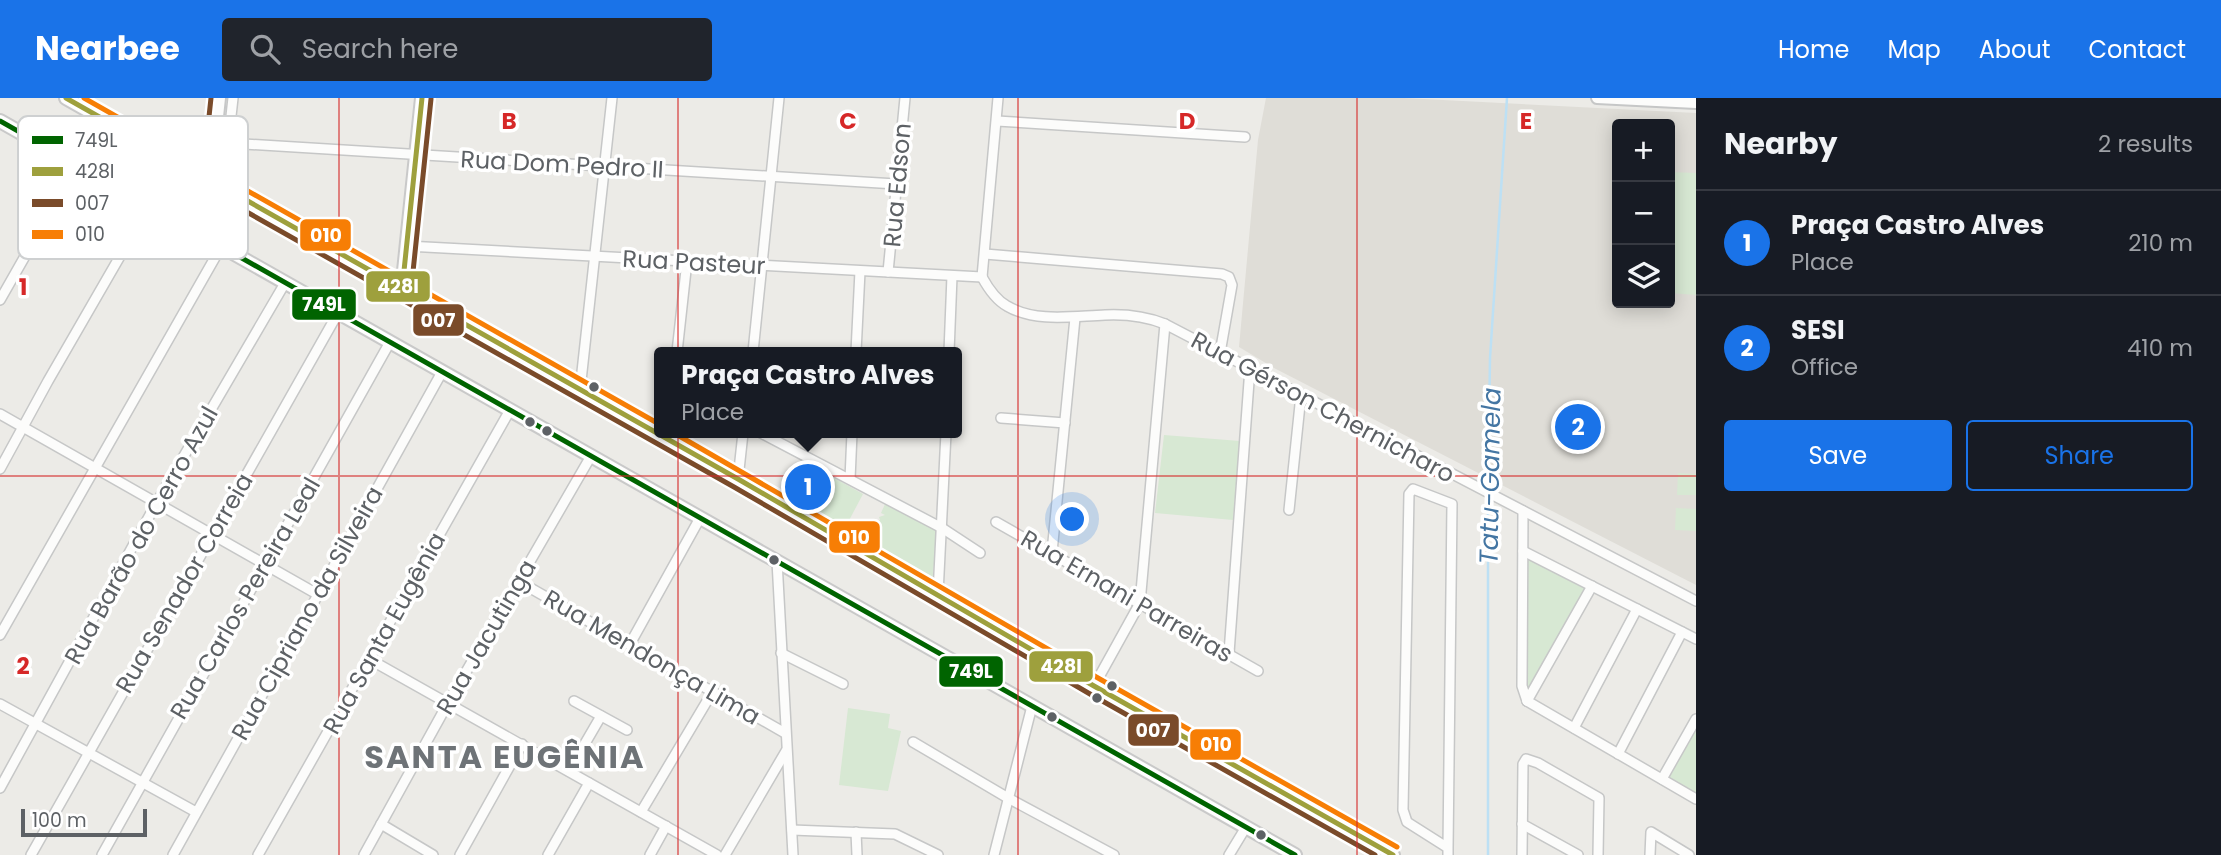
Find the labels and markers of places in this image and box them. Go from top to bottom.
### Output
unlabelled marker [587,380,601,394]
pin: 2 [1555,401,1601,453]
unlabelled marker [523,415,537,429]
unlabelled marker [540,424,554,438]
pin: 1 [785,461,831,513]
unlabelled marker [767,553,781,567]
unlabelled marker [1105,679,1119,693]
unlabelled marker [1090,691,1104,705]
unlabelled marker [1045,710,1059,724]
unlabelled marker [1254,828,1268,842]

